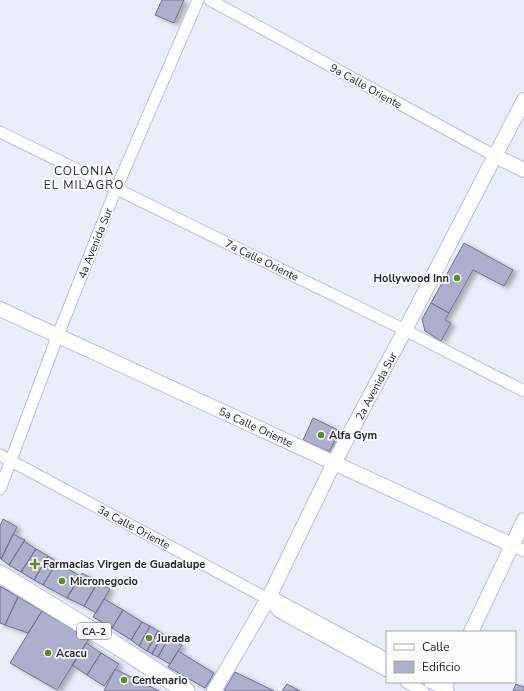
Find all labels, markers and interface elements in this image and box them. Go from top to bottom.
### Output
street label: 9a Calle Oriente [327,60,405,112]
district label: COLONIA EL MILAGRO [44,163,124,193]
street label: 4a Avenida Sur [74,205,117,281]
street label: 7a Calle Oriente [222,236,301,285]
place label: Hollywood Inn [374,271,449,286]
marker: Hollywood Inn [452,273,462,283]
street label: 2a Avenida Sur [352,349,401,423]
street label: 5a Calle Oriente [216,404,295,451]
place label: Alfa Gym [329,428,377,443]
marker: Alfa Gym [316,430,326,440]
street label: 3a Calle Oriente [95,502,173,553]
place label: Farmacias Virgen de Guadalupe [43,557,205,572]
marker: Farmacias Virgen de Guadalupe [30,559,40,569]
place label: Micronegocio [70,574,138,589]
marker: Micronegocio [57,576,67,586]
road number: CA-2 [77,623,111,639]
place label: Jurada [156,631,190,646]
legend [386,631,516,683]
marker: Jurada [144,633,154,643]
text: Calle [422,639,450,655]
place label: Acacu [56,646,87,661]
marker: Acacu [43,648,53,658]
text: Edificio [422,659,461,675]
place label: Centenario [132,673,188,688]
marker: Centenario [119,675,129,685]

